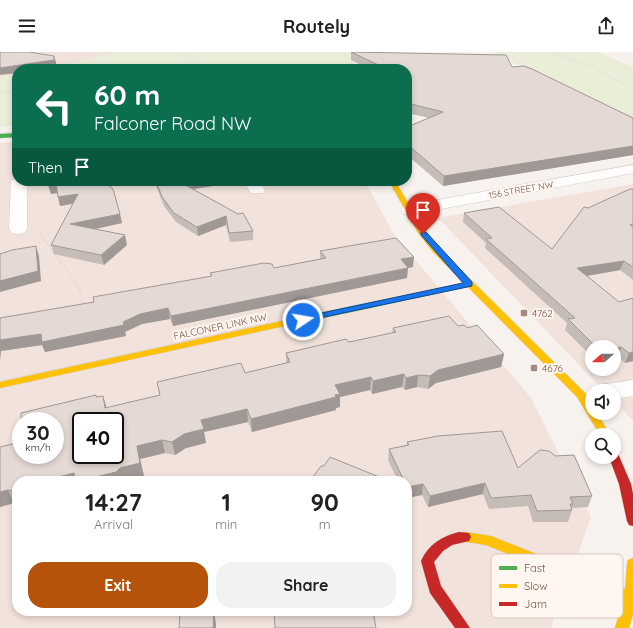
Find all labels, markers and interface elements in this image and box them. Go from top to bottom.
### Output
icon: menu [16,15,38,37]
text: Routely [283,15,350,38]
icon: share [595,15,617,37]
text: 60 m [94,77,160,112]
icon: left [28,80,80,132]
text: Falconer Road NW [94,112,251,135]
icon: arrive [71,156,93,178]
text: Then [28,158,63,177]
street label: 156 STREET NW [488,178,554,201]
pin [406,193,440,234]
icon: arrive [412,199,434,221]
position arrow [282,299,324,341]
place label: 4762 [532,307,553,320]
marker: 4762 [519,308,529,318]
street label: FALCONER LINK NW [172,310,268,343]
north arrow [585,340,621,376]
map controls [585,340,621,464]
place label: 4676 [542,362,563,375]
marker: 4676 [529,363,539,373]
button: sound [585,384,621,420]
speed limit sign: 40 [72,412,124,464]
text: 30 [26,420,50,445]
button: search [585,428,621,464]
text: km/h [25,441,51,454]
text: 14:27 [85,487,142,517]
text: 1 [222,487,231,517]
text: 90 [310,487,339,517]
text: Arrival [94,516,133,532]
text: min [215,516,237,532]
text: m [319,516,331,532]
legend [491,554,623,618]
text: Fast [524,561,546,575]
button: Exit [28,562,208,608]
button: Share [216,562,396,608]
text: Slow [524,579,548,593]
text: Jam [524,597,547,611]

